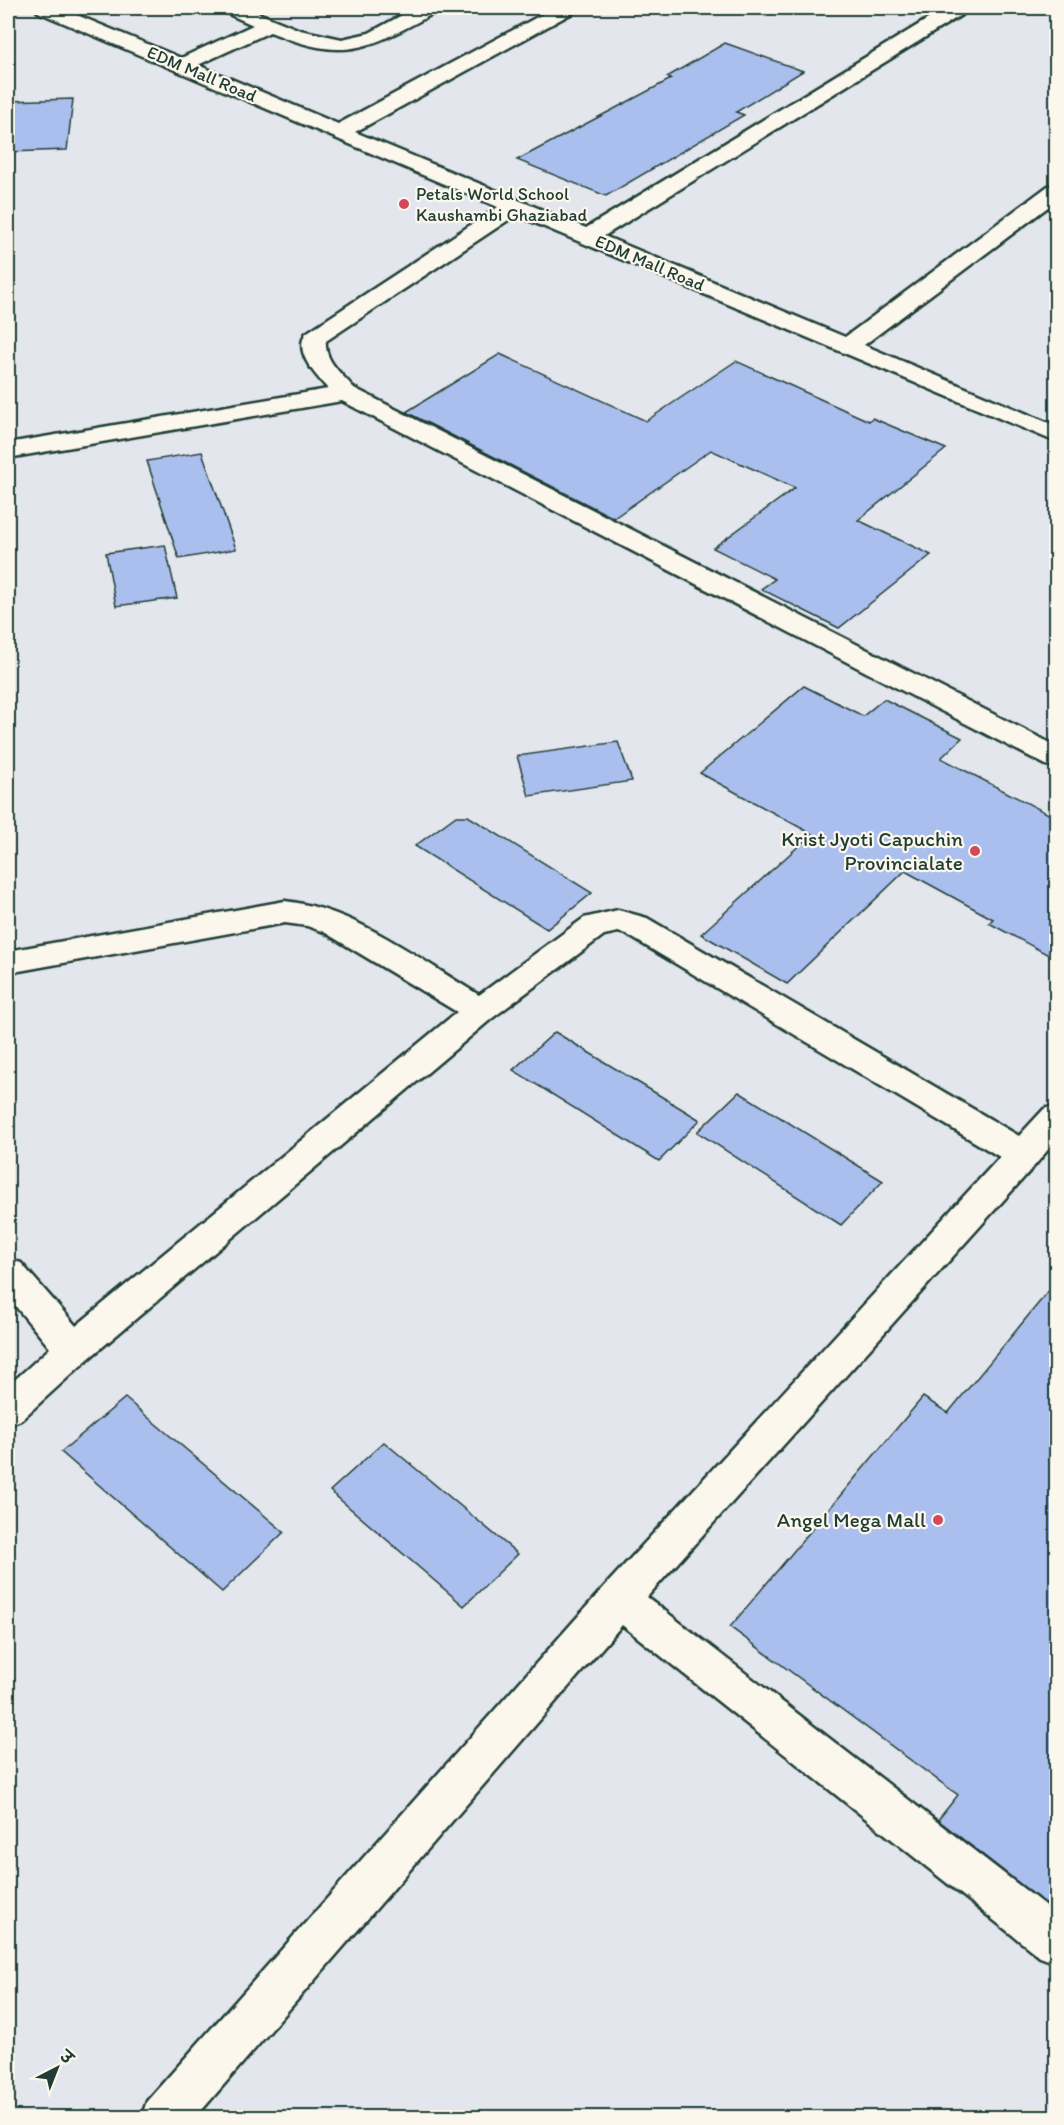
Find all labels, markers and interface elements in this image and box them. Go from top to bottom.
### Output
street label: EDM Mall Road [144,41,260,107]
place label: Petals World School Kaushambi Ghaziabad [416,183,587,226]
marker: Petals World School Kaushambi Ghaziabad [397,197,411,211]
street label: EDM Mall Road [592,230,708,296]
place label: Krist Jyoti Capuchin Provincialate [781,826,963,875]
marker: Krist Jyoti Capuchin Provincialate [968,844,982,858]
place label: Angel Mega Mall [777,1507,926,1532]
marker: Angel Mega Mall [931,1513,945,1527]
north arrow [27,2038,87,2098]
text: उ [55,2045,78,2069]

